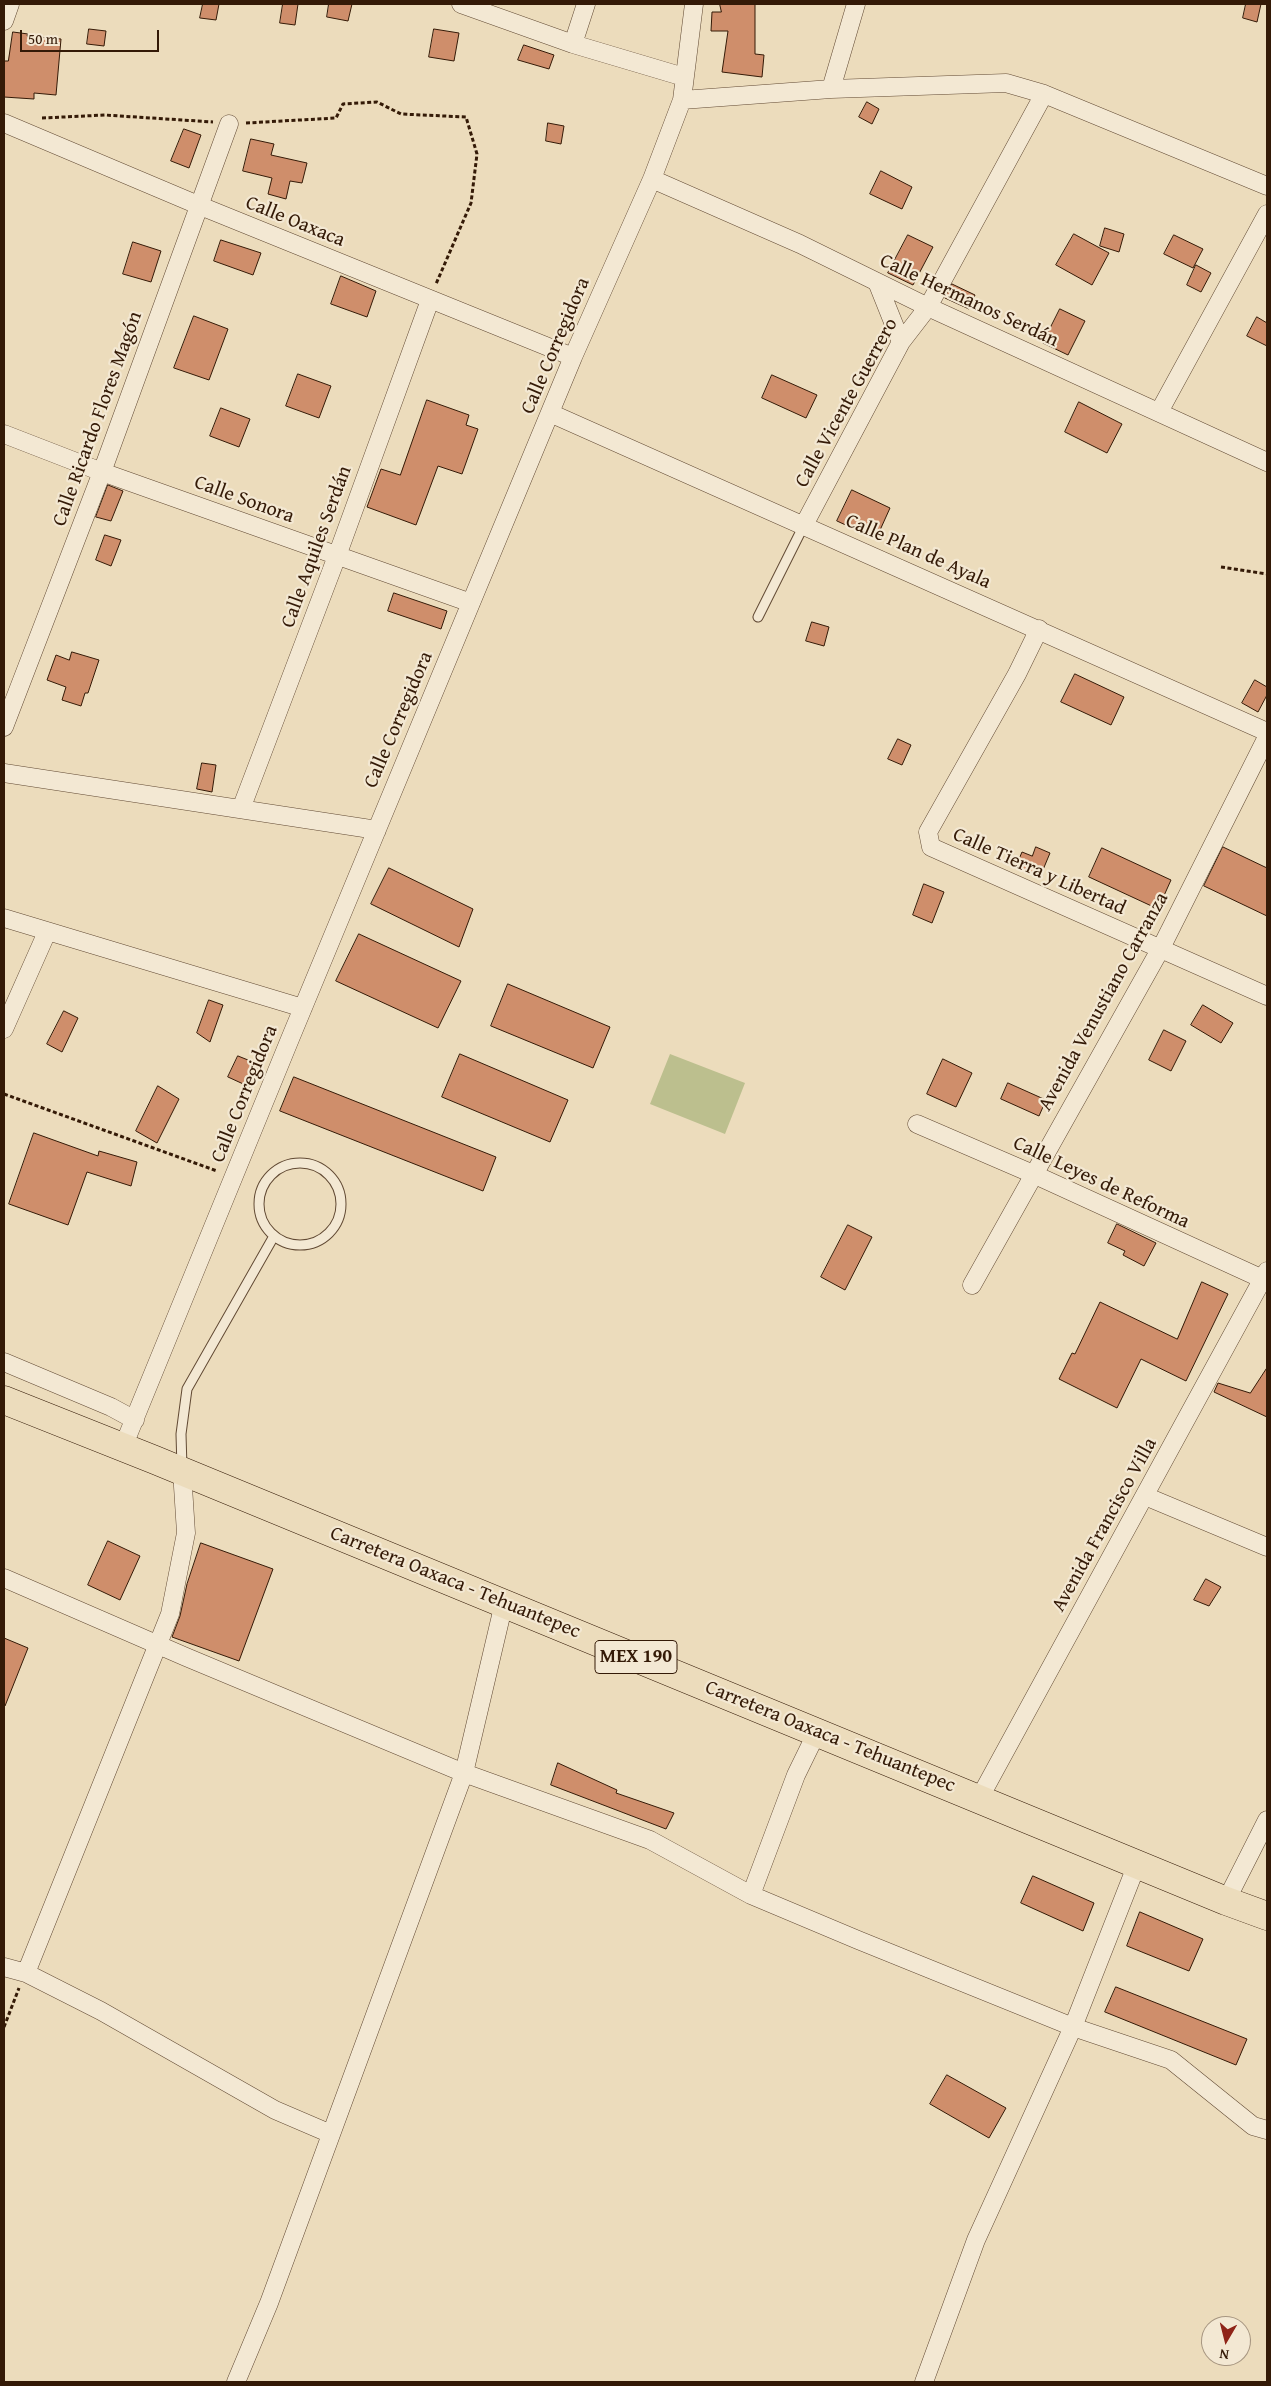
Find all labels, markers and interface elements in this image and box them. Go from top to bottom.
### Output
scale bar [22,20,161,52]
text: 50 m [28,28,58,49]
street label: Calle Oaxaca [242,191,348,253]
street label: Calle Hermanos Serdán [876,249,1062,353]
street label: Calle Corregidora [516,274,596,418]
street label: Calle Ricardo Flores Magón [48,308,148,530]
street label: Calle Vicente Guerrero [790,314,904,492]
street label: Calle Aquiles Serdán [277,463,357,631]
street label: Calle Sonora [191,471,297,529]
street label: Calle Plan de Ayala [842,509,994,595]
street label: Calle Corregidora [359,648,439,792]
street label: Calle Tierra y Libertad [949,823,1129,921]
street label: Avenida Venustiano Carranza [1034,889,1174,1115]
street label: Calle Corregidora [207,1022,283,1166]
street label: Calle Leyes de Reforma [1009,1132,1193,1234]
street label: Avenida Francisco Villa [1047,1434,1163,1616]
street label: Carretera Oaxaca - Tehuantepec [326,1522,584,1644]
road number: MEX 190 [595,1640,677,1674]
street label: Carretera Oaxaca - Tehuantepec [701,1676,959,1798]
north arrow [1201,2316,1251,2366]
text: N [1218,2344,1230,2365]

